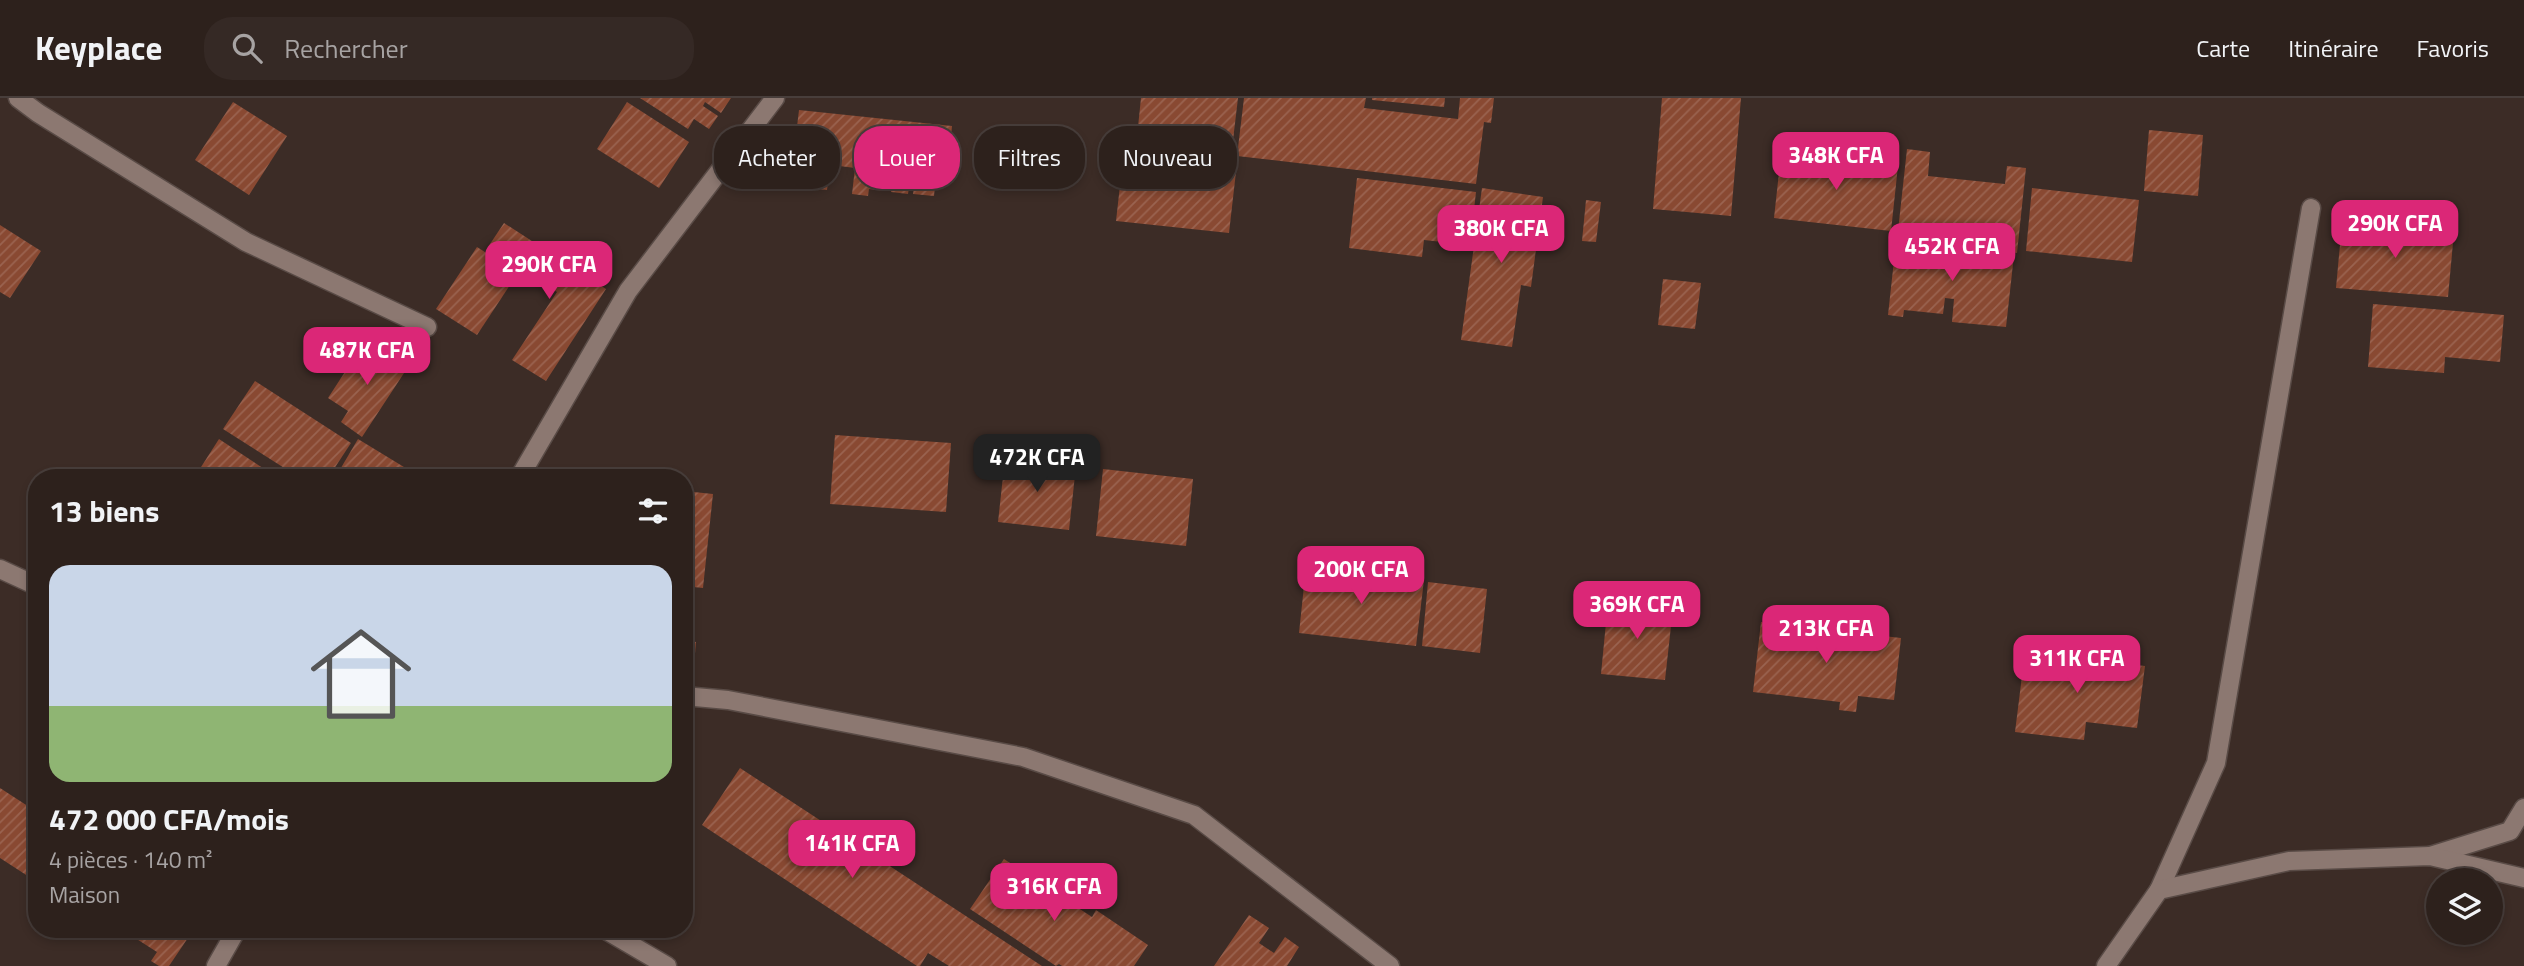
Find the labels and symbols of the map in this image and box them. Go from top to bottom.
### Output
pin: 348K CFA [1764,132,1908,192]
pin: 290K CFA [2323,200,2467,260]
pin: 380K CFA [1429,206,1573,265]
pin: 452K CFA [1880,223,2024,283]
pin: 290K CFA [477,242,621,301]
pin: 487K CFA [295,328,439,387]
pin: 472K CFA [965,434,1109,494]
pin: 200K CFA [1289,546,1433,606]
pin: 369K CFA [1565,582,1709,641]
pin: 213K CFA [1754,606,1898,665]
pin: 311K CFA [2005,636,2149,695]
pin: 141K CFA [780,820,924,880]
pin: 316K CFA [982,864,1126,923]

